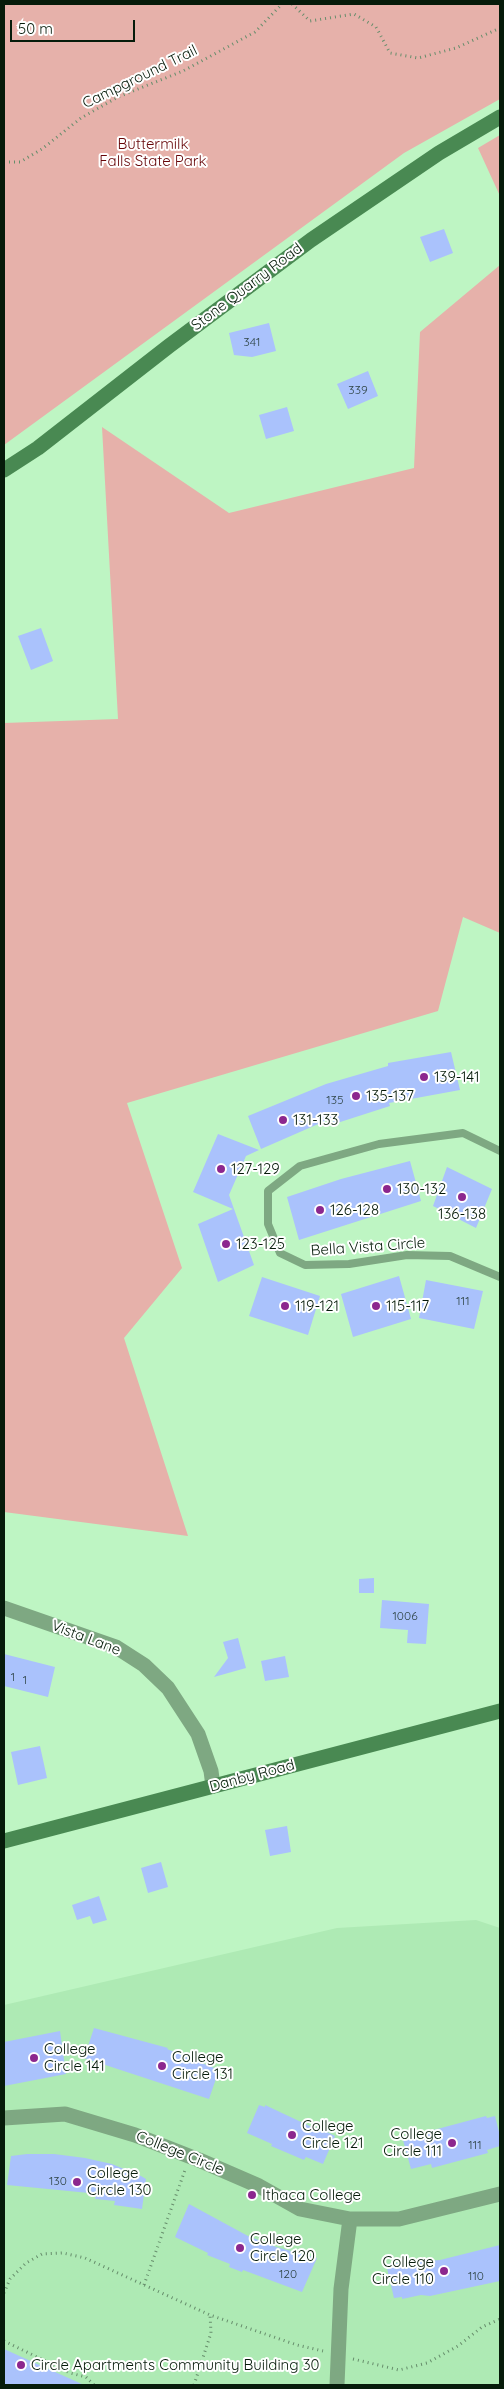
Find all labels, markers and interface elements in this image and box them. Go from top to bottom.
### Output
scale bar [12,10,138,42]
text: 50 m [18,19,53,38]
street label: Campground Trail [80,41,200,113]
park label: Buttermilk Falls State Park [99,135,207,170]
street label: Stone Quarry Road [188,239,306,335]
house number: 341 [244,335,260,349]
house number: 339 [348,383,368,397]
place label: 139-141 [434,1068,480,1086]
marker: 139-141 [418,1071,430,1083]
place label: 135-137 [366,1087,414,1105]
marker: 135-137 [350,1090,362,1102]
house number: 135 [326,1093,344,1107]
place label: 131-133 [293,1111,338,1129]
marker: 131-133 [277,1114,289,1126]
place label: 127-129 [231,1160,280,1178]
marker: 127-129 [215,1163,227,1175]
place label: 130-132 [397,1180,446,1198]
marker: 130-132 [381,1183,393,1195]
marker: 136-138 [456,1191,468,1203]
place label: 126-128 [330,1201,379,1219]
marker: 126-128 [314,1204,326,1216]
place label: 136-138 [438,1205,486,1223]
street label: Bella Vista Circle [310,1234,426,1260]
place label: 123-125 [236,1235,285,1253]
marker: 123-125 [220,1238,232,1250]
house number: 111 [456,1294,470,1308]
place label: 119-121 [295,1297,339,1315]
place label: 115-117 [386,1297,429,1315]
marker: 119-121 [279,1300,291,1312]
marker: 115-117 [370,1300,382,1312]
house number: 1006 [392,1609,418,1623]
street label: Vista Lane [49,1617,123,1659]
house number: 1 [11,1670,15,1684]
house number: 1 [23,1673,27,1687]
street label: Danby Road [207,1756,297,1796]
place label: College Circle 141 [44,2040,105,2075]
place label: College Circle 131 [172,2048,233,2083]
marker: College Circle 141 [28,2052,40,2064]
marker: College Circle 131 [156,2060,168,2072]
place label: College Circle 121 [302,2117,363,2152]
place label: College Circle 111 [383,2125,442,2160]
street label: College Circle [133,2127,227,2179]
marker: College Circle 121 [286,2129,298,2141]
marker: College Circle 111 [446,2137,458,2149]
house number: 111 [468,2138,482,2152]
place label: College Circle 130 [87,2164,151,2199]
house number: 130 [49,2174,67,2188]
marker: College Circle 130 [71,2176,83,2188]
place label: Ithaca College [262,2186,361,2204]
marker: Ithaca College [246,2189,258,2201]
place label: College Circle 120 [250,2230,315,2265]
marker: College Circle 120 [234,2242,246,2254]
place label: College Circle 110 [372,2253,434,2288]
marker: College Circle 110 [438,2265,450,2277]
house number: 120 [279,2267,297,2281]
house number: 110 [468,2269,484,2283]
place label: Circle Apartments Community Building 30 [31,2356,320,2374]
marker: Circle Apartments Community Building 30 [15,2359,27,2371]

